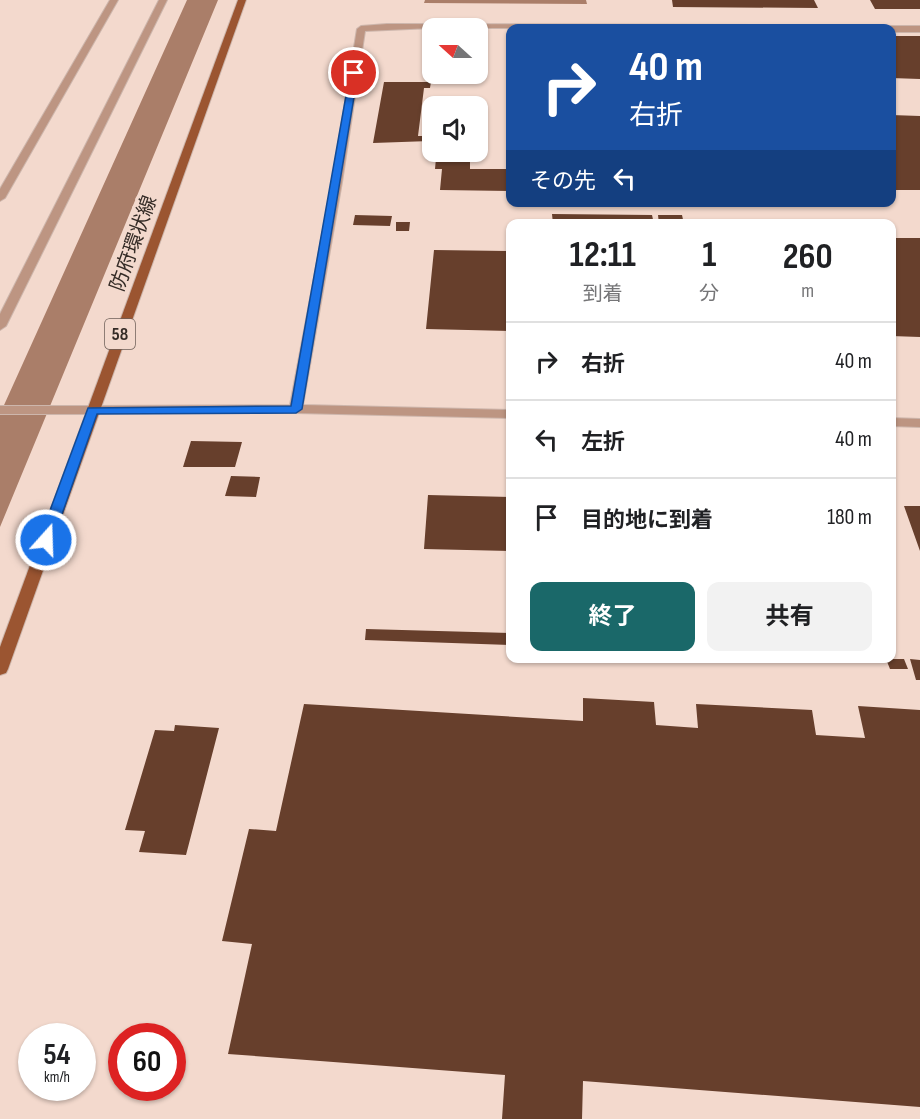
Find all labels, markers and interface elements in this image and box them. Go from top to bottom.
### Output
north arrow [422,18,488,84]
map controls [422,18,488,162]
text: 40 m [629,42,703,93]
pin [328,47,379,98]
icon: right [530,48,608,126]
icon: arrive [337,56,370,89]
button: sound [422,96,488,162]
text: 右折 [629,100,683,132]
icon: left [608,162,641,195]
text: その先 [530,168,596,195]
street label: 防府環状線 [106,192,162,294]
text: 12:11 [569,234,636,277]
text: 1 [702,234,716,277]
text: 260 [783,236,833,279]
text: m [801,279,814,303]
text: 到着 [583,282,623,306]
text: 分 [699,282,719,306]
road number: 58 [105,319,135,349]
icon: right [530,345,563,378]
text: 40 m [835,348,872,375]
text: 右折 [581,351,625,378]
icon: left [530,423,563,456]
text: 40 m [835,426,872,453]
text: 左折 [581,429,625,456]
icon: arrive [530,501,563,534]
text: 180 m [827,504,872,531]
text: 目的地に到着 [581,507,713,534]
position arrow [14,508,78,572]
button: 終了 [530,582,695,651]
button: 共有 [707,582,872,651]
speed limit sign: 60 [108,1023,186,1101]
text: 54 [43,1037,71,1073]
text: km/h [44,1068,70,1087]

